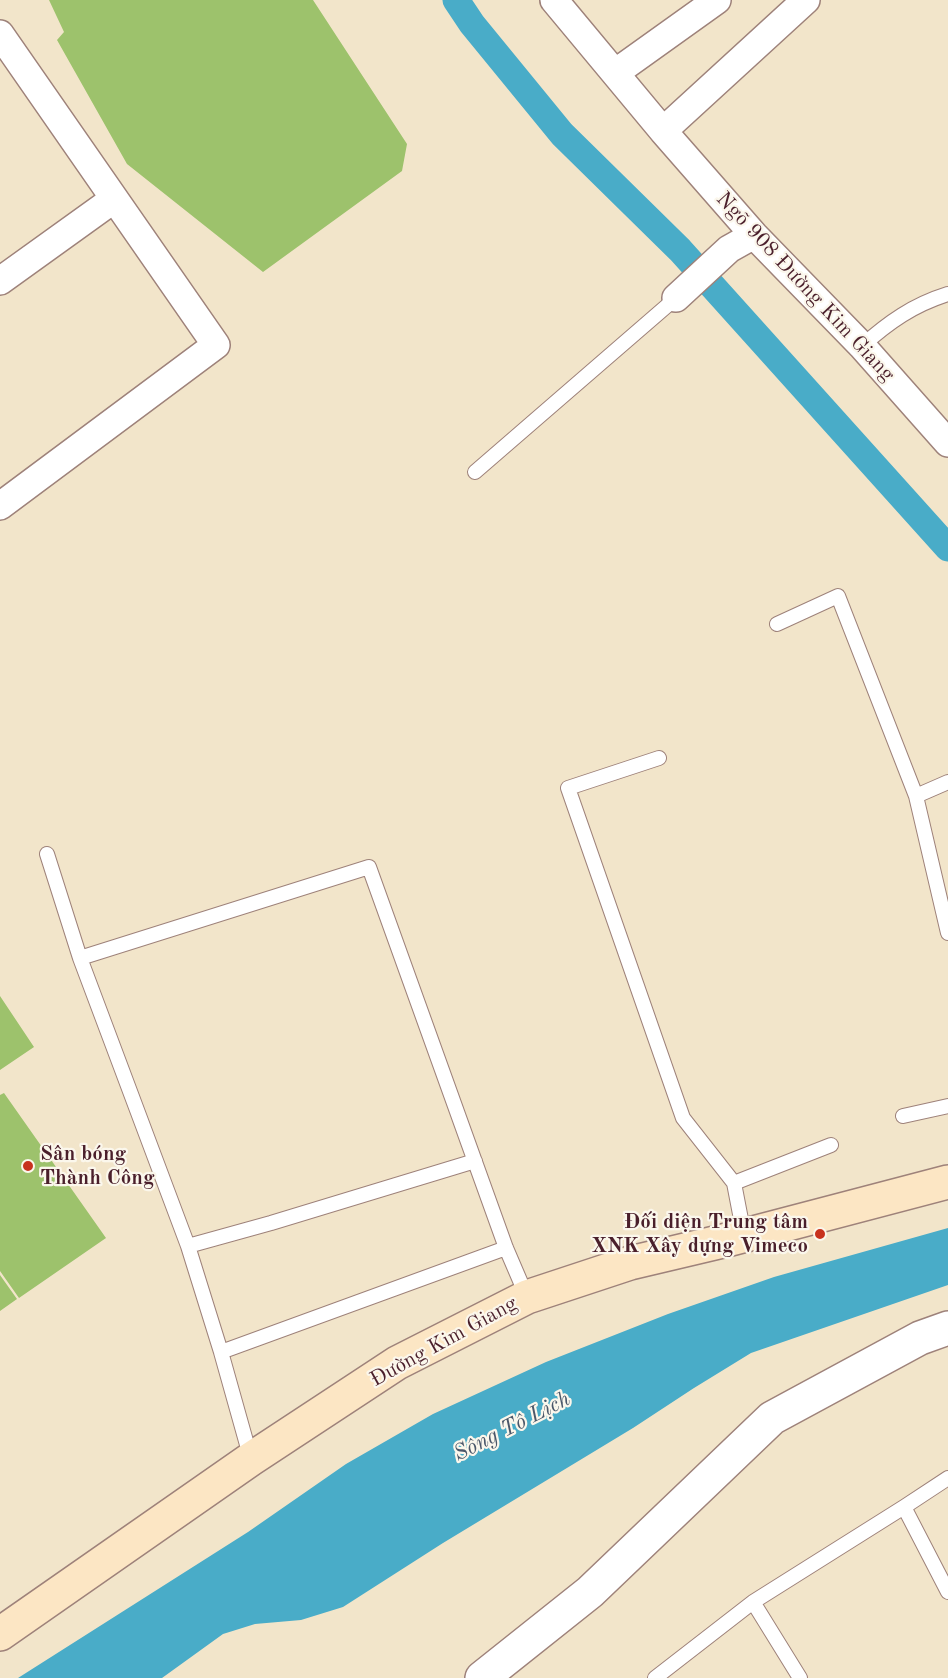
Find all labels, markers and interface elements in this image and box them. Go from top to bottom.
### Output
street label: Ngõ 908 Đường Kim Giang [710,187,900,387]
place label: Sân bóng Thành Công [40,1141,155,1191]
marker: Sân bóng Thành Công [21,1159,35,1173]
place label: Đối diện Trung tâm XNK Xây dựng Vimeco [591,1209,808,1259]
marker: Đối diện Trung tâm XNK Xây dựng Vimeco [813,1227,827,1241]
street label: Đường Kim Giang [366,1291,522,1393]
water label: Sông Tô Lịch [449,1386,575,1468]

